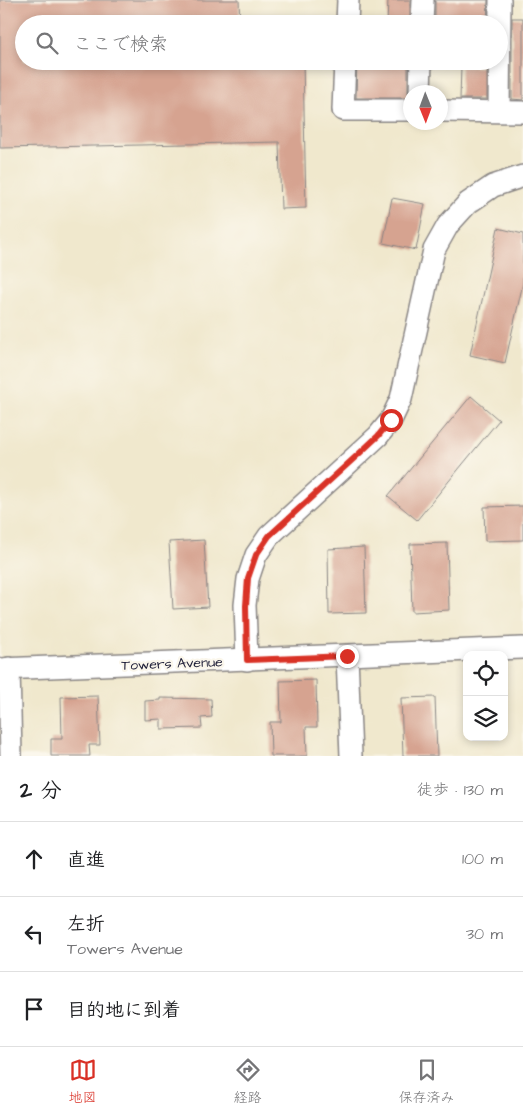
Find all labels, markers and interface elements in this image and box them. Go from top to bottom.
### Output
search box [15,15,508,70]
icon: search [33,29,61,57]
text: ここで検索 [73,31,168,58]
north arrow [403,85,448,130]
route start [380,409,403,432]
route end [336,645,359,668]
map controls [463,651,508,741]
button: locate [463,651,508,696]
street label: Towers Avenue [121,652,223,676]
button: layers [463,696,508,741]
text: 2 分 [20,776,61,805]
text: 徒歩 · 130 m [417,779,503,801]
icon: ahead [20,845,48,873]
text: 直進 [67,847,105,874]
text: 100 m [462,848,503,870]
text: 左折 [67,911,105,938]
icon: left [20,920,48,948]
text: 30 m [466,923,503,945]
text: Towers Avenue [67,938,183,960]
icon: arrive [20,995,48,1023]
text: 目的地に到着 [67,997,181,1024]
tab: 地図 [69,1056,97,1108]
tab: 経路 [234,1056,262,1108]
tab: 保存済み [399,1056,455,1108]

